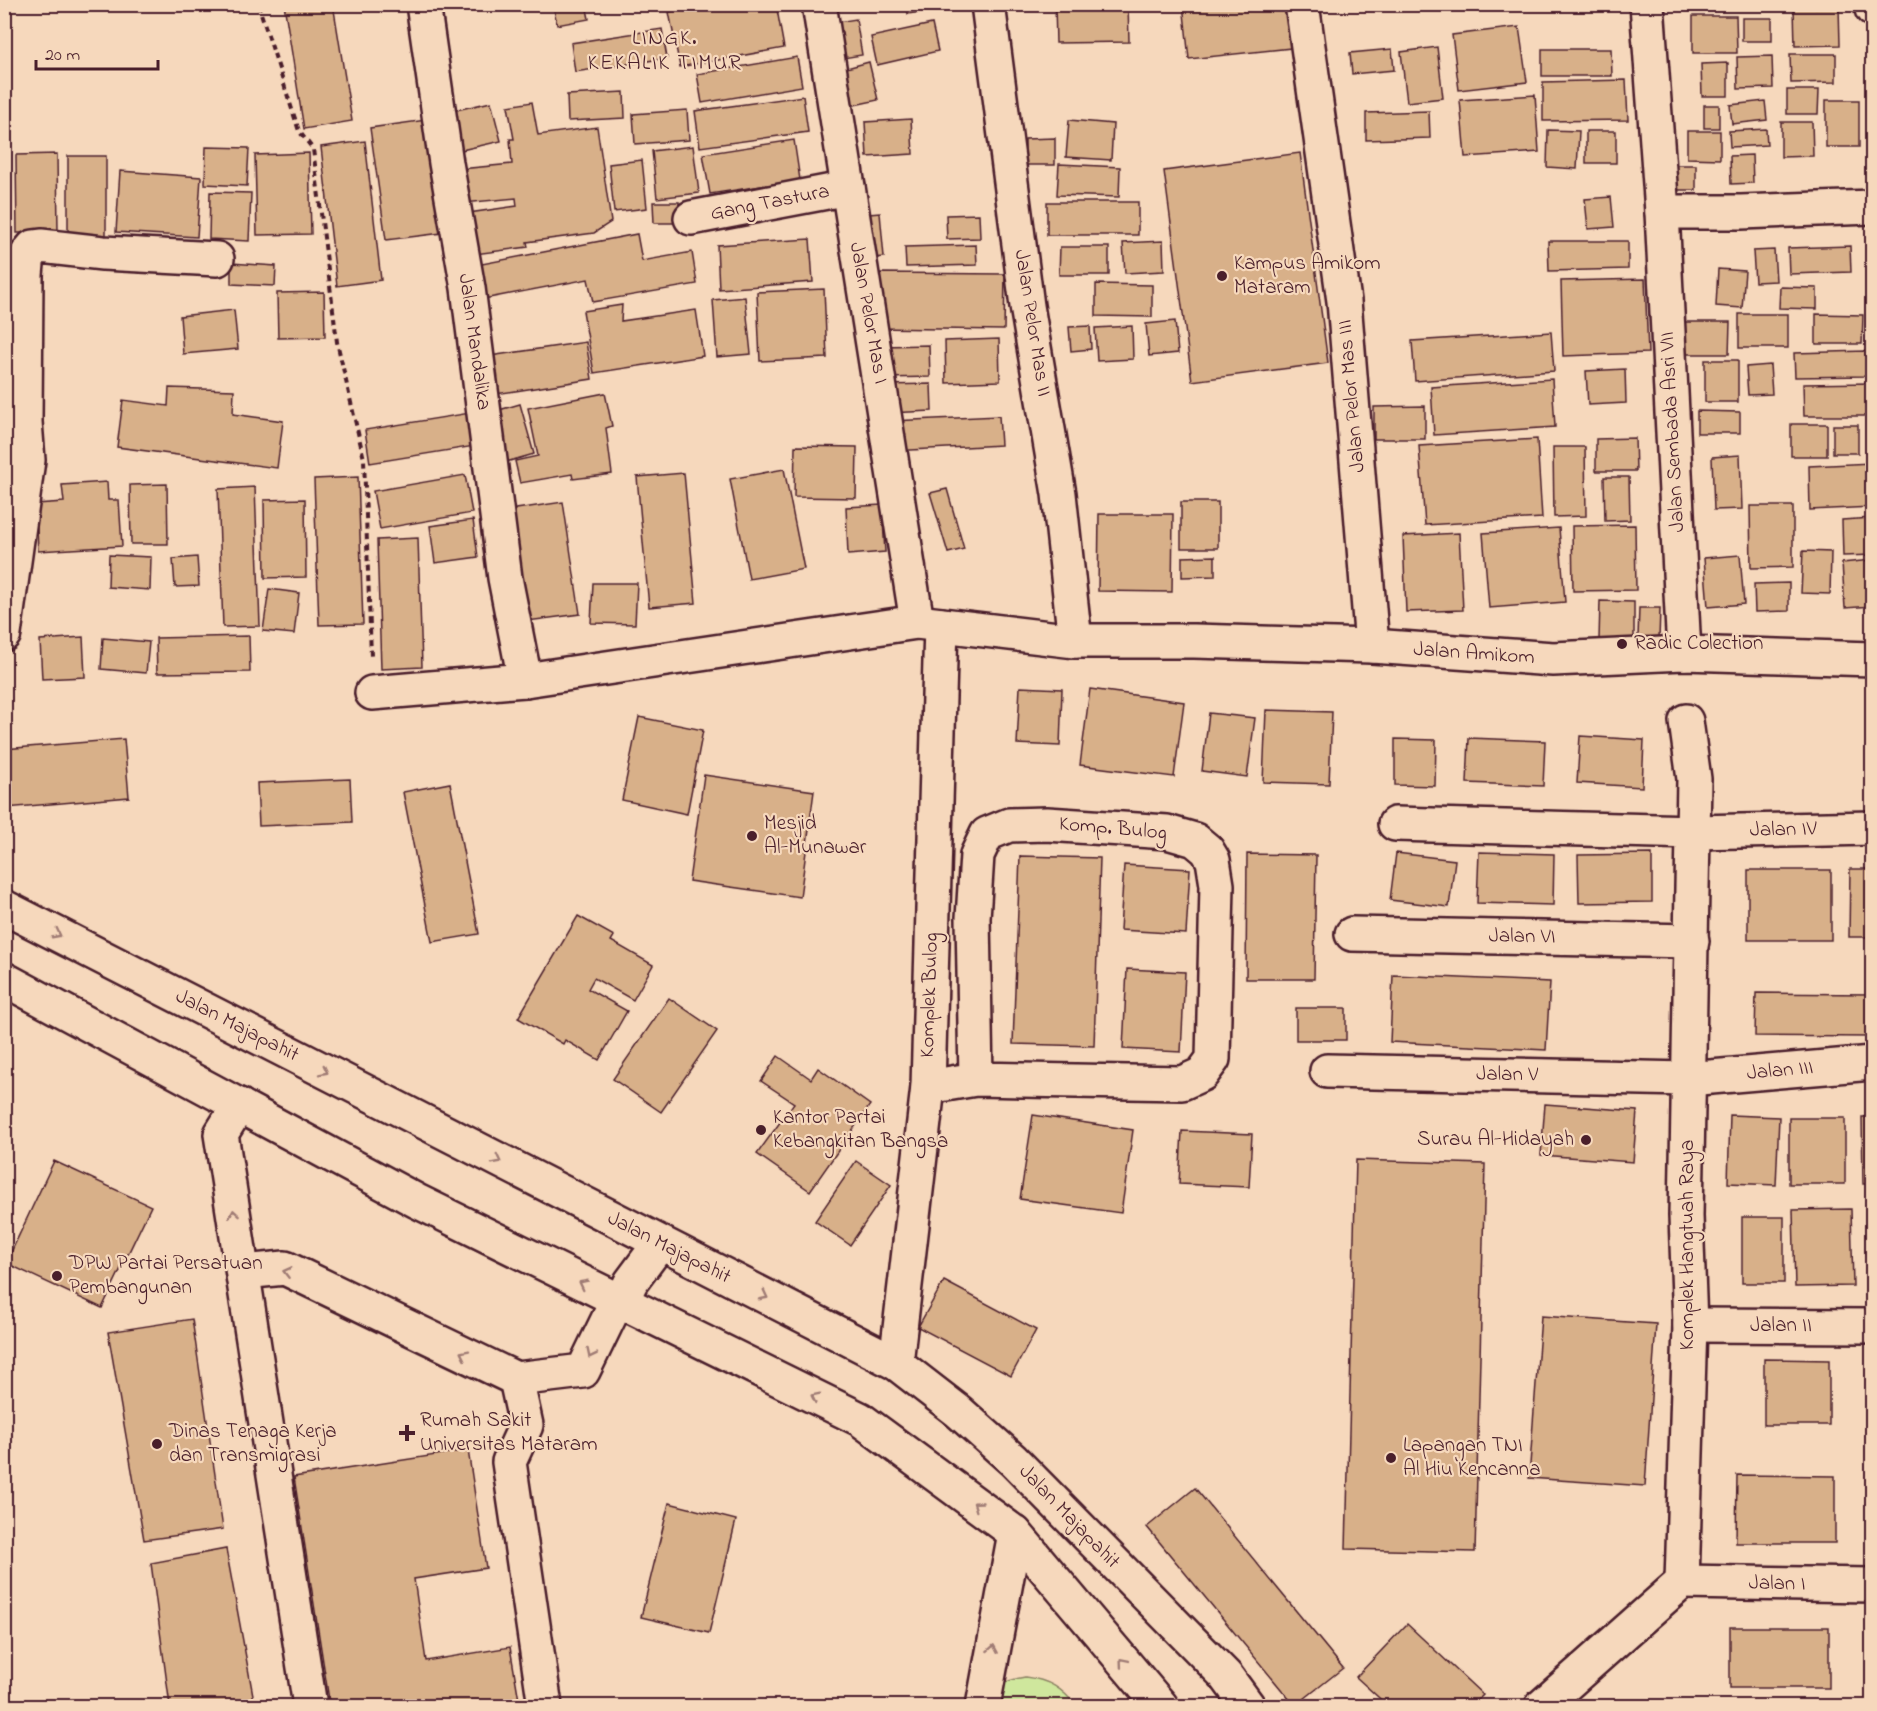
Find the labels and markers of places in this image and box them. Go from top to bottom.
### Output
place label: Kampus Amikom Mataram [1234,249,1381,303]
marker: Kampus Amikom Mataram [1215,269,1229,283]
place label: Radic Colection [1634,629,1763,659]
marker: Radic Colection [1615,637,1629,651]
place label: Mesjid Al-Munawar [764,809,867,863]
marker: Mesjid Al-Munawar [745,829,759,843]
place label: Kantor Partai Kebangkitan Bangsa [773,1103,948,1159]
marker: Kantor Partai Kebangkitan Bangsa [754,1123,768,1137]
place label: Surau Al-Hidayah [1417,1125,1574,1157]
marker: Surau Al-Hidayah [1579,1133,1593,1147]
place label: DPW Partai Persatuan Pembangunan [68,1249,263,1305]
marker: DPW Partai Persatuan Pembangunan [50,1269,64,1283]
place label: Rumah Sakit Universitas Mataram [420,1406,598,1460]
place label: Dinas Tenaga Kerja dan Transmigrasi [168,1417,337,1473]
marker: Rumah Sakit Universitas Mataram [398,1424,416,1442]
place label: Lapangan TNI Al Hiu Kencanna [1403,1431,1541,1485]
marker: Dinas Tenaga Kerja dan Transmigrasi [150,1437,164,1451]
marker: Lapangan TNI Al Hiu Kencanna [1384,1451,1398,1465]

